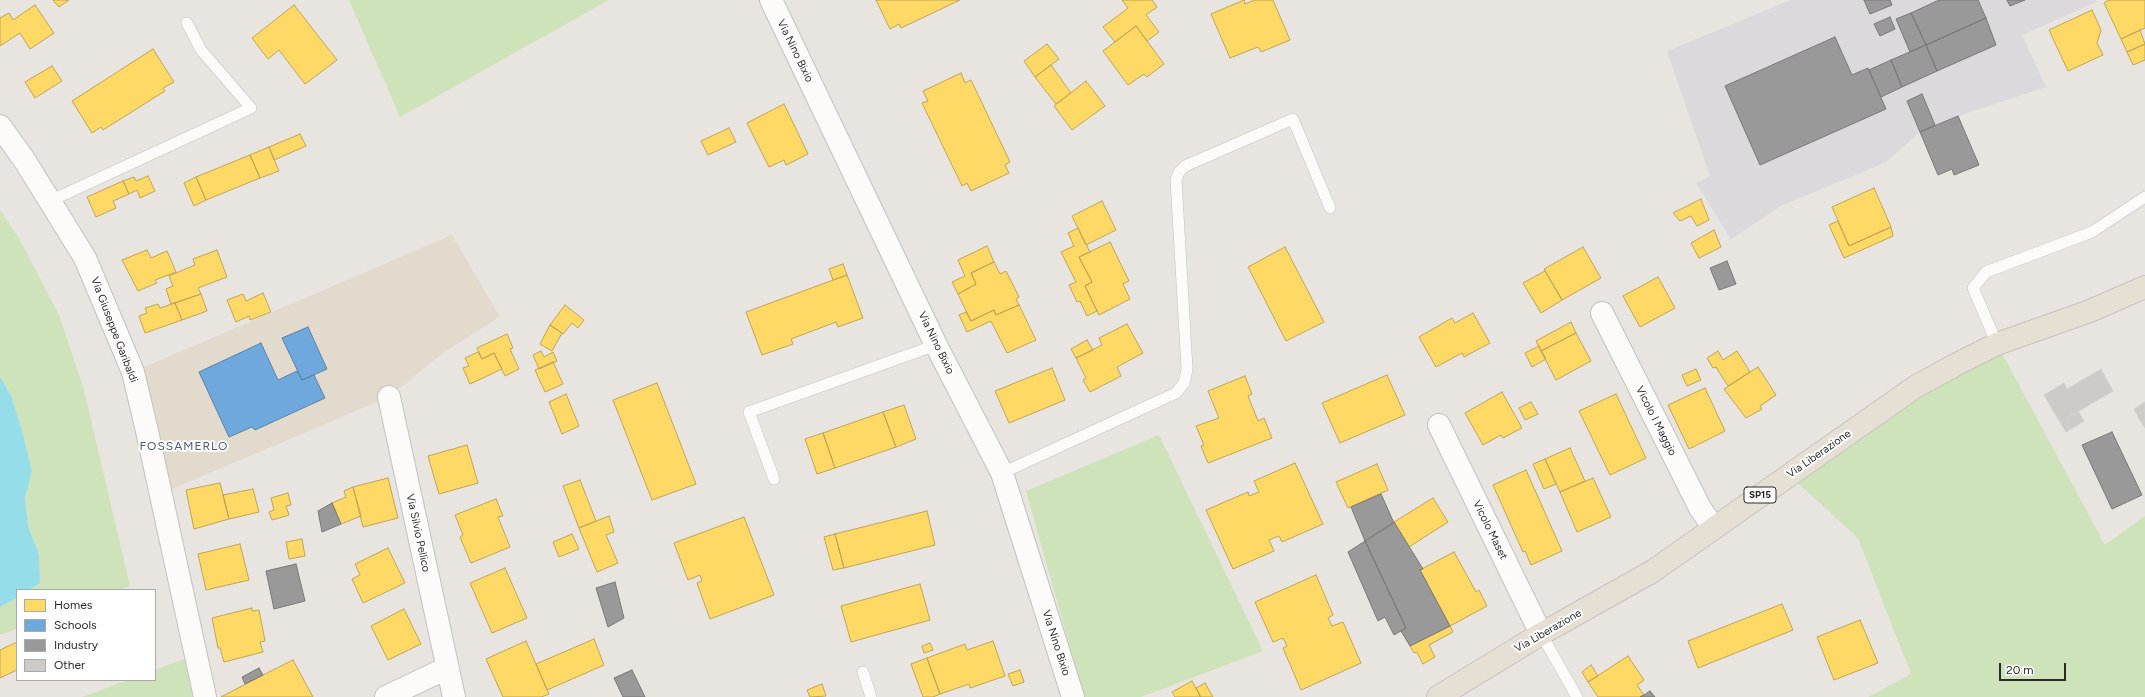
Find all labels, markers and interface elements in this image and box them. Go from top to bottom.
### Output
street label: Via Nino Bixio [774,17,816,85]
street label: Via Giuseppe Garibaldi [88,275,140,385]
street label: Via Nino Bixio [915,309,957,377]
street label: Vicolo I Maggio [1633,384,1679,458]
street label: Via Liberazione [1784,427,1854,481]
district label: FOSSAMERLO [140,439,228,453]
road number: SP15 [1744,487,1776,503]
street label: Via Silvio Pellico [403,493,433,573]
street label: Vicolo Maset [1470,498,1510,562]
legend [16,589,156,681]
text: Homes [54,598,92,612]
street label: Via Liberazione [1512,607,1584,655]
street label: Via Nino Bixio [1039,609,1073,677]
text: Schools [54,618,97,632]
text: Industry [54,638,98,652]
scale bar [2001,655,2068,681]
text: Other [54,658,85,672]
text: 20 m [2006,663,2034,677]

